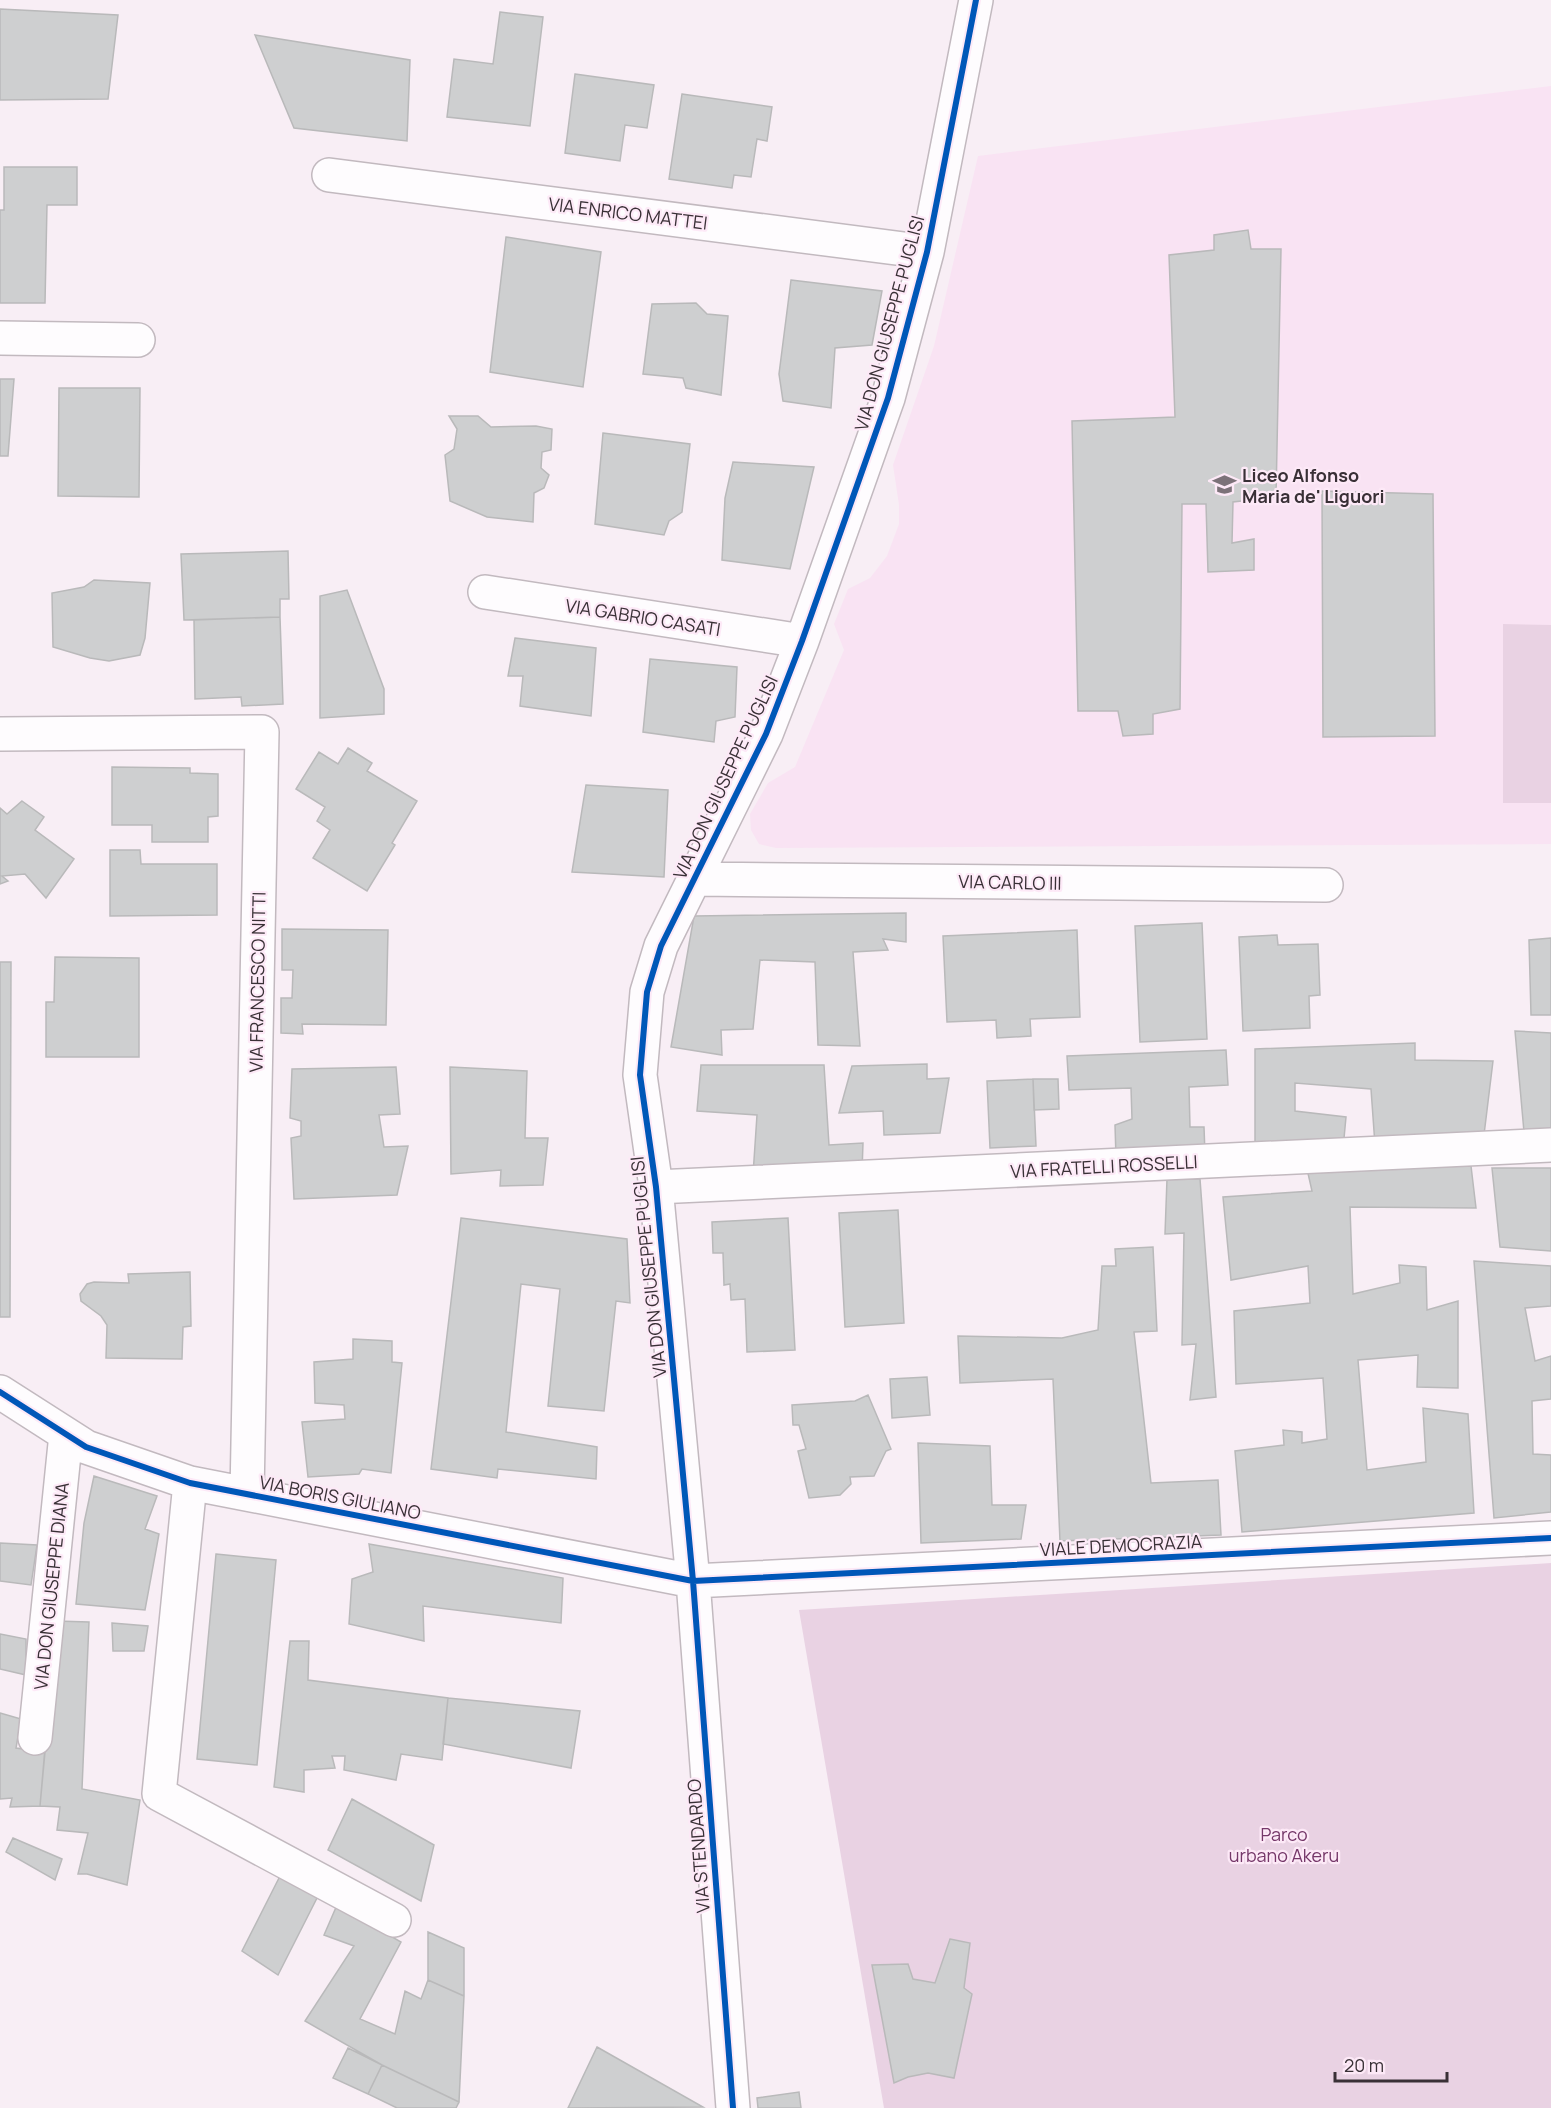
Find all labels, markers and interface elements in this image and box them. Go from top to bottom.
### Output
street label: VIA ENRICO MATTEI [547,191,709,235]
street label: VIA DON GIUSEPPE PUGLISI [849,213,929,433]
place label: Liceo Alfonso Maria de' Liguori [1242,463,1385,508]
school or university icon: Liceo Alfonso Maria de' Liguori [1211,472,1237,498]
street label: VIA GABRIO CASATI [564,593,722,641]
street label: VIA DON GIUSEPPE PUGLISI [667,671,783,883]
street label: VIA CARLO III [958,869,1062,895]
street label: VIA FRANCESCO NITTI [243,891,271,1073]
street label: VIA FRATELLI ROSSELLI [1010,1149,1198,1183]
street label: VIA DON GIUSEPPE PUGLISI [624,1155,672,1379]
street label: VIA BORIS GIULIANO [257,1470,423,1524]
street label: VIA DON GIUSEPPE DIANA [28,1480,74,1691]
street label: VIALE DEMOCRAZIA [1039,1529,1203,1561]
street label: VIA STENDARDO [681,1778,715,1914]
park label: Parco urbano Akeru [1229,1822,1339,1867]
scale bar [1335,2045,1448,2083]
text: 20 m [1344,2053,1384,2077]

